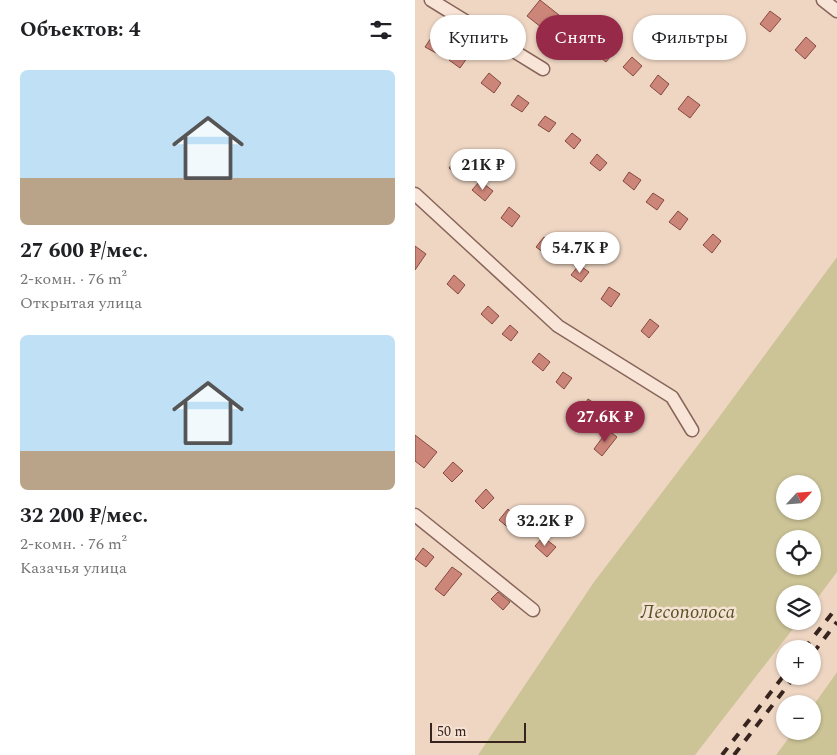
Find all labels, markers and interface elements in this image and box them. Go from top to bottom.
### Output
text: Объектов: 4 [20,14,141,46]
chip: Купить [430,15,526,60]
chip: Снять [536,15,623,60]
chip: Фильтры [633,15,746,60]
icon: filters [367,16,395,44]
icon: home [163,103,253,193]
pin: 21K ₽ [448,148,518,191]
text: 21K ₽ [461,153,505,177]
pin: 54.7K ₽ [534,232,626,274]
text: 27 600 ₽/мес. [20,235,148,267]
text: 54.7K ₽ [552,236,608,260]
text: 2-комн. · 76 m² [20,267,127,291]
text: Открытая улица [20,291,142,315]
icon: home [163,368,253,458]
pin: 27.6K ₽ [559,400,651,443]
text: 27.6K ₽ [577,405,633,429]
north arrow [776,475,821,520]
map controls [776,475,821,740]
text: 32 200 ₽/мес. [20,500,148,532]
pin: 32.2K ₽ [499,504,591,547]
text: 32.2K ₽ [517,509,573,533]
button: locate [776,530,821,575]
text: 2-комн. · 76 m² [20,532,127,556]
text: Казачья улица [20,556,127,580]
button: layers [776,585,821,630]
park label: Лесополоса [640,598,736,627]
button: + [776,640,821,685]
button: − [776,695,821,740]
scale bar [430,720,526,743]
text: 50 m [437,721,467,742]

